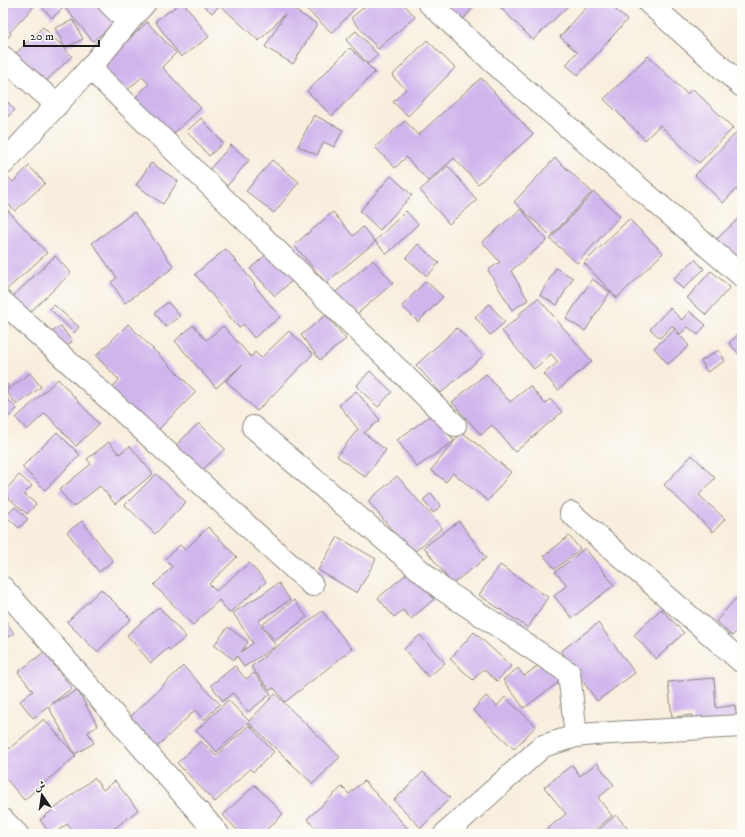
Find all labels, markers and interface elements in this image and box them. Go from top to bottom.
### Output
scale bar [24,22,99,48]
text: 20 m [30,29,54,44]
north arrow [22,775,62,815]
text: ش [33,778,47,794]

